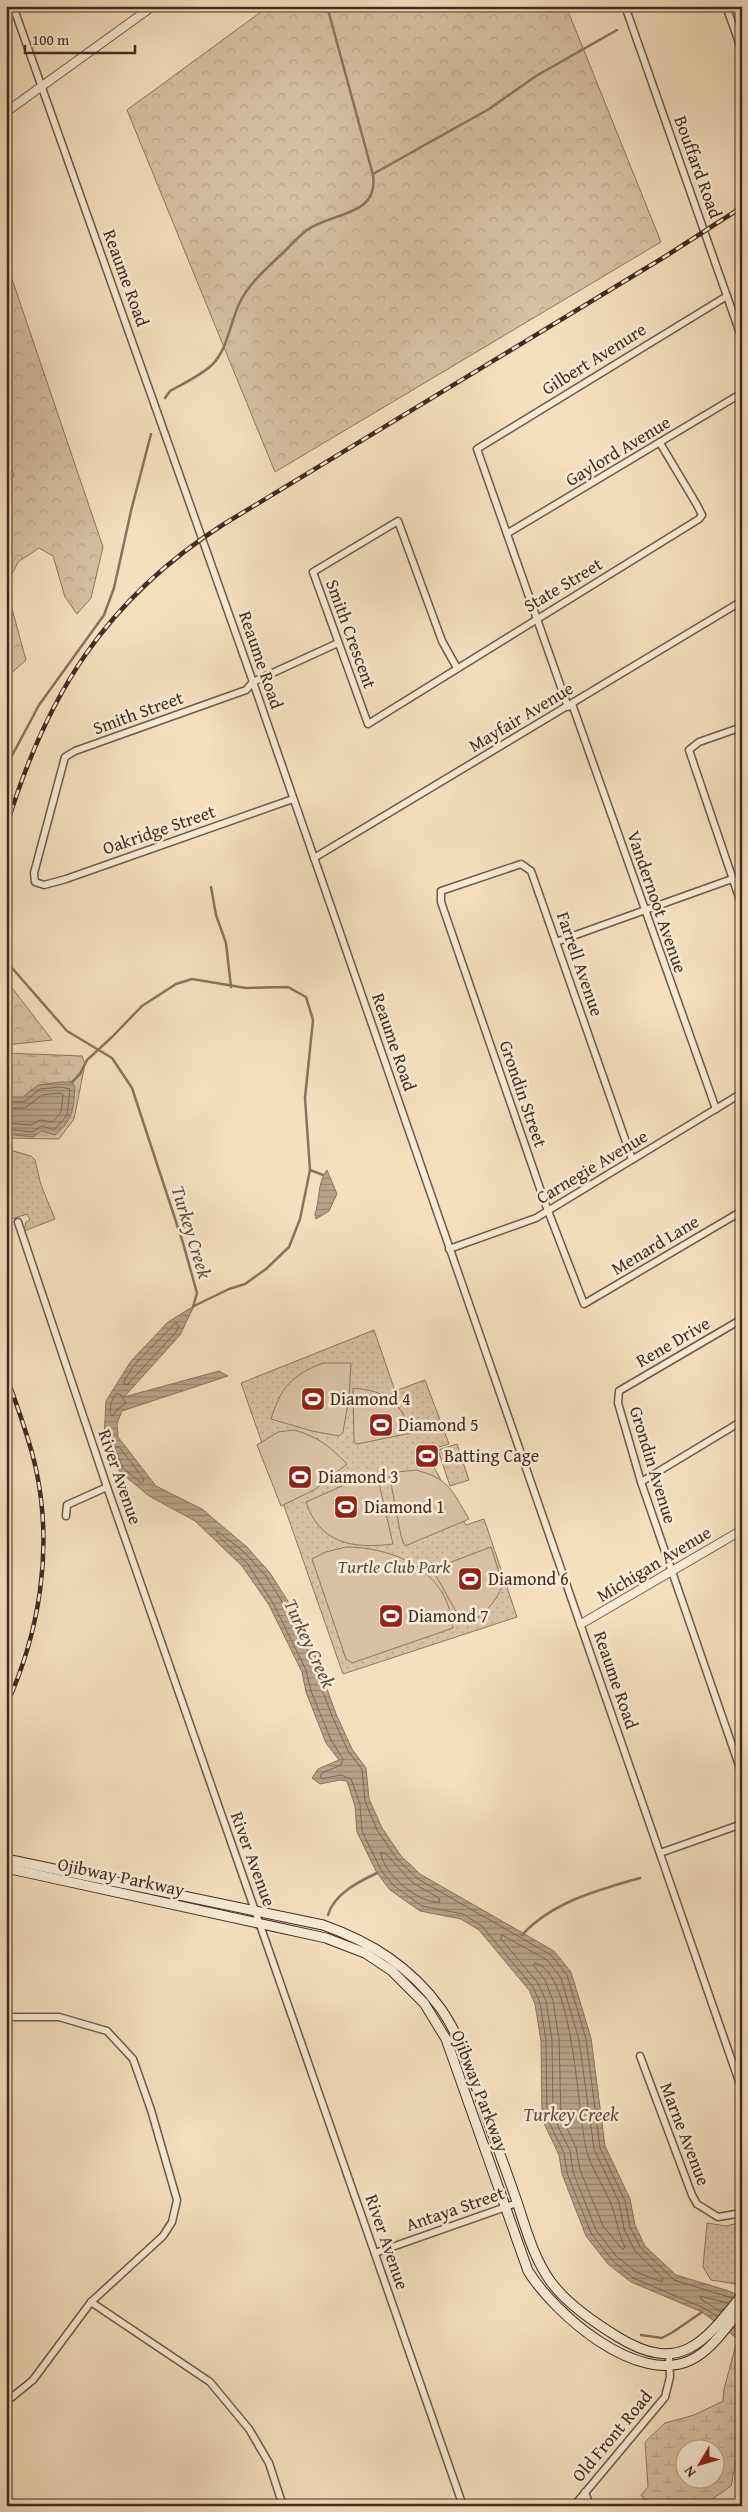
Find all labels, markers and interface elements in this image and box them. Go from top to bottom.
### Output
scale bar [25,22,135,54]
text: 100 m [32,29,70,50]
street label: Bouffard Road [667,112,730,222]
street label: Reaume Road [96,225,157,331]
street label: Gilbert Avenure [536,316,651,401]
street label: Gaylord Avenue [560,408,675,493]
street label: State Street [518,550,608,619]
street label: Smith Crescent [319,575,384,693]
street label: Reaume Road [232,607,291,713]
street label: Mayfair Avenue [463,675,578,759]
street label: Smith Street [89,683,187,741]
street label: Oakridge Street [99,797,219,861]
street label: Vandernoot Avenue [620,827,694,977]
street label: Farrell Avenue [550,908,611,1020]
street label: Reaume Road [365,989,424,1095]
street label: Grondin Street [493,1037,555,1151]
street label: Carnegie Avenue [531,1123,653,1211]
water label: Turkey Creek [165,1182,219,1282]
street label: Menard Lane [606,1208,704,1282]
street label: Rene Drive [631,1309,715,1374]
place label: Diamond 4 [330,1385,411,1412]
sports icon: Diamond 4 [300,1386,326,1412]
street label: Grondin Avenue [623,1403,684,1527]
place label: Diamond 5 [398,1411,479,1438]
sports icon: Diamond 5 [368,1412,394,1438]
street label: River Avenue [92,1426,149,1528]
place label: Batting Cage [444,1442,539,1469]
sports icon: Batting Cage [414,1443,440,1469]
place label: Diamond 3 [318,1463,399,1490]
sports icon: Diamond 3 [287,1464,313,1490]
place label: Diamond 1 [364,1493,445,1520]
sports icon: Diamond 1 [333,1494,359,1520]
street label: Michigan Avenue [591,1519,716,1608]
park label: Turtle Club Park [337,1553,451,1580]
place label: Diamond 6 [488,1565,569,1592]
sports icon: Diamond 6 [457,1566,483,1592]
water label: Turkey Creek [277,1594,343,1693]
place label: Diamond 7 [408,1602,489,1629]
sports icon: Diamond 7 [378,1603,404,1629]
street label: Reaume Road [587,1627,646,1733]
street label: River Avenue [224,1808,283,1910]
street label: Ojibway Parkway [55,1850,187,1903]
street label: Ojibway Parkway [445,2026,516,2156]
street label: Marne Avenue [653,2078,718,2189]
water label: Turkey Creek [523,2100,619,2128]
street label: Antaya Street [402,2179,508,2238]
street label: River Avenue [359,2191,416,2293]
street label: Old Front Road [565,2384,658,2488]
north arrow [676,2440,726,2490]
text: N [679,2462,701,2482]

